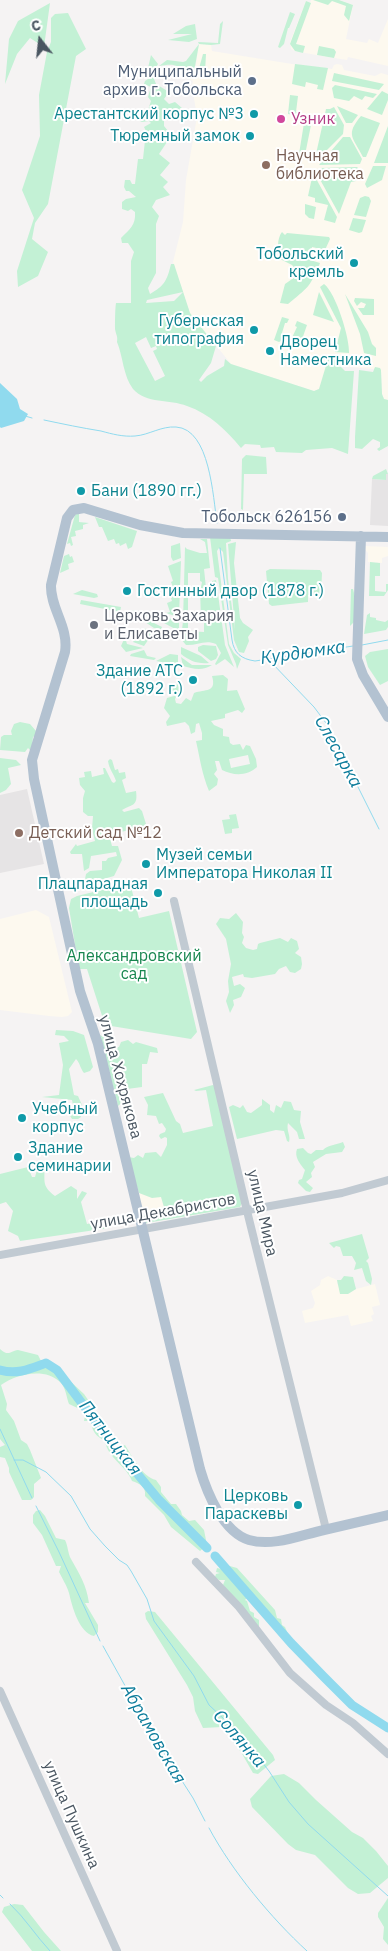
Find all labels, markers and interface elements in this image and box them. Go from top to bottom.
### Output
north arrow [15,15,65,65]
text: С [29,16,43,35]
place label: Муниципальный архив г. Тобольска [103,62,242,100]
marker: Муниципальный архив г. Тобольска [246,75,258,87]
place label: Арестантский корпус №3 [54,104,244,124]
marker: Арестантский корпус №3 [248,108,260,120]
place label: Узник [291,109,335,129]
marker: Узник [275,113,287,125]
place label: Тюремный замок [110,126,240,146]
marker: Тюремный замок [244,130,256,142]
place label: Научная библиотека [276,146,364,184]
marker: Научная библиотека [260,159,272,171]
place label: Тобольский кремль [256,244,344,282]
marker: Тобольский кремль [348,257,360,269]
place label: Губернская типография [154,311,244,349]
marker: Губернская типография [248,324,260,336]
place label: Дворец Наместника [280,332,371,370]
marker: Дворец Наместника [264,345,276,357]
place label: Бани (1890 гг.) [91,481,202,501]
marker: Бани (1890 гг.) [75,485,87,497]
place label: Тобольск 626156 [201,507,332,527]
marker: Тобольск 626156 [336,511,348,523]
place label: Гостинный двор (1878 г.) [137,581,324,601]
marker: Гостинный двор (1878 г.) [121,585,133,597]
place label: Церковь Захария и Елисаветы [104,606,234,644]
marker: Церковь Захария и Елисаветы [88,619,100,631]
water label: Курдюмка [259,636,347,670]
place label: Здание АТС (1892 г.) [96,661,183,699]
marker: Здание АТС (1892 г.) [187,674,199,686]
water label: Слесарка [309,712,367,792]
place label: Детский сад №12 [29,823,162,843]
marker: Детский сад №12 [13,827,25,839]
place label: Музей семьи Императора Николая II [156,845,333,883]
marker: Музей семьи Императора Николая II [140,858,152,870]
place label: Плацпарадная площадь [38,874,148,912]
marker: Плацпарадная площадь [152,887,164,899]
park label: Александровский сад [66,946,202,984]
street label: улица Хохрякова [94,1013,146,1141]
place label: Учебный корпус [32,1099,98,1137]
marker: Учебный корпус [16,1112,28,1124]
place label: Здание семинарии [28,1138,111,1176]
marker: Здание семинарии [12,1151,24,1163]
street label: улица Мира [243,1168,281,1258]
street label: улица Декабристов [89,1190,237,1234]
water label: Пятницкая [74,1396,146,1480]
place label: Церковь Параскевы [205,1486,288,1524]
marker: Церковь Параскевы [292,1499,304,1511]
water label: Абрамовская [116,1680,190,1788]
water label: Солянка [208,1706,270,1772]
street label: улица Пушкина [39,1758,103,1872]

